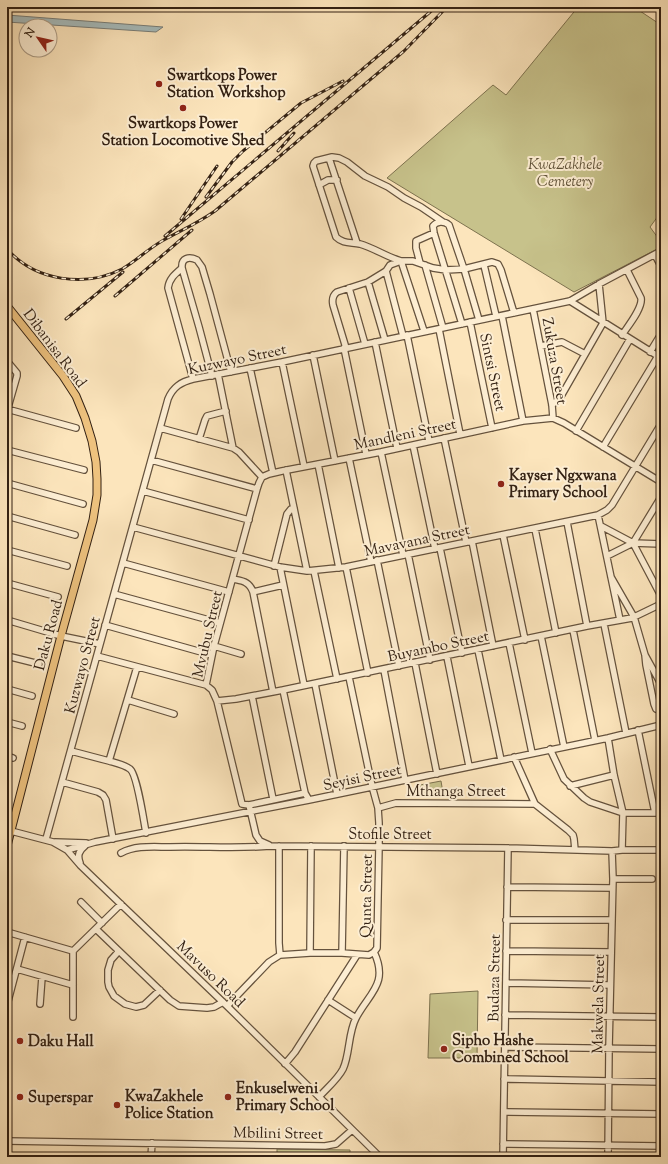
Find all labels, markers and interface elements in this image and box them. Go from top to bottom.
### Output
north arrow [18,18,58,58]
text: N [21,25,40,42]
place label: Swartkops Power Station Workshop [167,66,286,104]
marker: Swartkops Power Station Workshop [154,79,164,89]
marker: Swartkops Power Station Locomotive Shed [178,103,188,113]
place label: Swartkops Power Station Locomotive Shed [101,114,265,152]
park label: KwaZakhele Cemetery [528,155,602,193]
street label: Dibanisa Road [17,305,91,393]
street label: Zukuza Street [536,316,572,406]
street label: Sintsi Street [473,331,510,413]
street label: Kuzwayo Street [186,340,288,381]
street label: Mandleni Street [352,414,458,457]
place label: Kayser Ngxwana Primary School [509,466,617,504]
marker: Kayser Ngxwana Primary School [496,479,506,489]
street label: Mavavana Street [363,520,472,563]
street label: Mvubu Street [188,589,229,680]
street label: Daku Road [30,597,69,673]
street label: Kuzwayo Street [60,614,107,716]
street label: Buyambo Street [386,626,491,668]
street label: Seyisi Street [321,760,403,797]
street label: Mthanga Street [406,782,506,803]
street label: Stofile Street [348,825,432,846]
street label: Qunta Street [356,854,379,938]
street label: Budaza Street [484,934,507,1022]
street label: Mavuso Road [171,937,249,1014]
street label: Makwela Street [588,954,611,1054]
place label: Sipho Hashe Combined School [452,1031,570,1069]
place label: Daku Hall [28,1032,94,1053]
marker: Daku Hall [15,1036,25,1046]
marker: Sipho Hashe Combined School [439,1044,449,1054]
place label: Enkuselweni Primary School [236,1079,335,1117]
place label: KwaZakhele Police Station [125,1087,214,1125]
place label: Superspar [28,1088,93,1109]
marker: Superspar [15,1092,25,1102]
marker: Enkuselweni Primary School [223,1092,233,1102]
marker: KwaZakhele Police Station [112,1100,122,1110]
street label: Mbilini Street [233,1123,323,1146]

